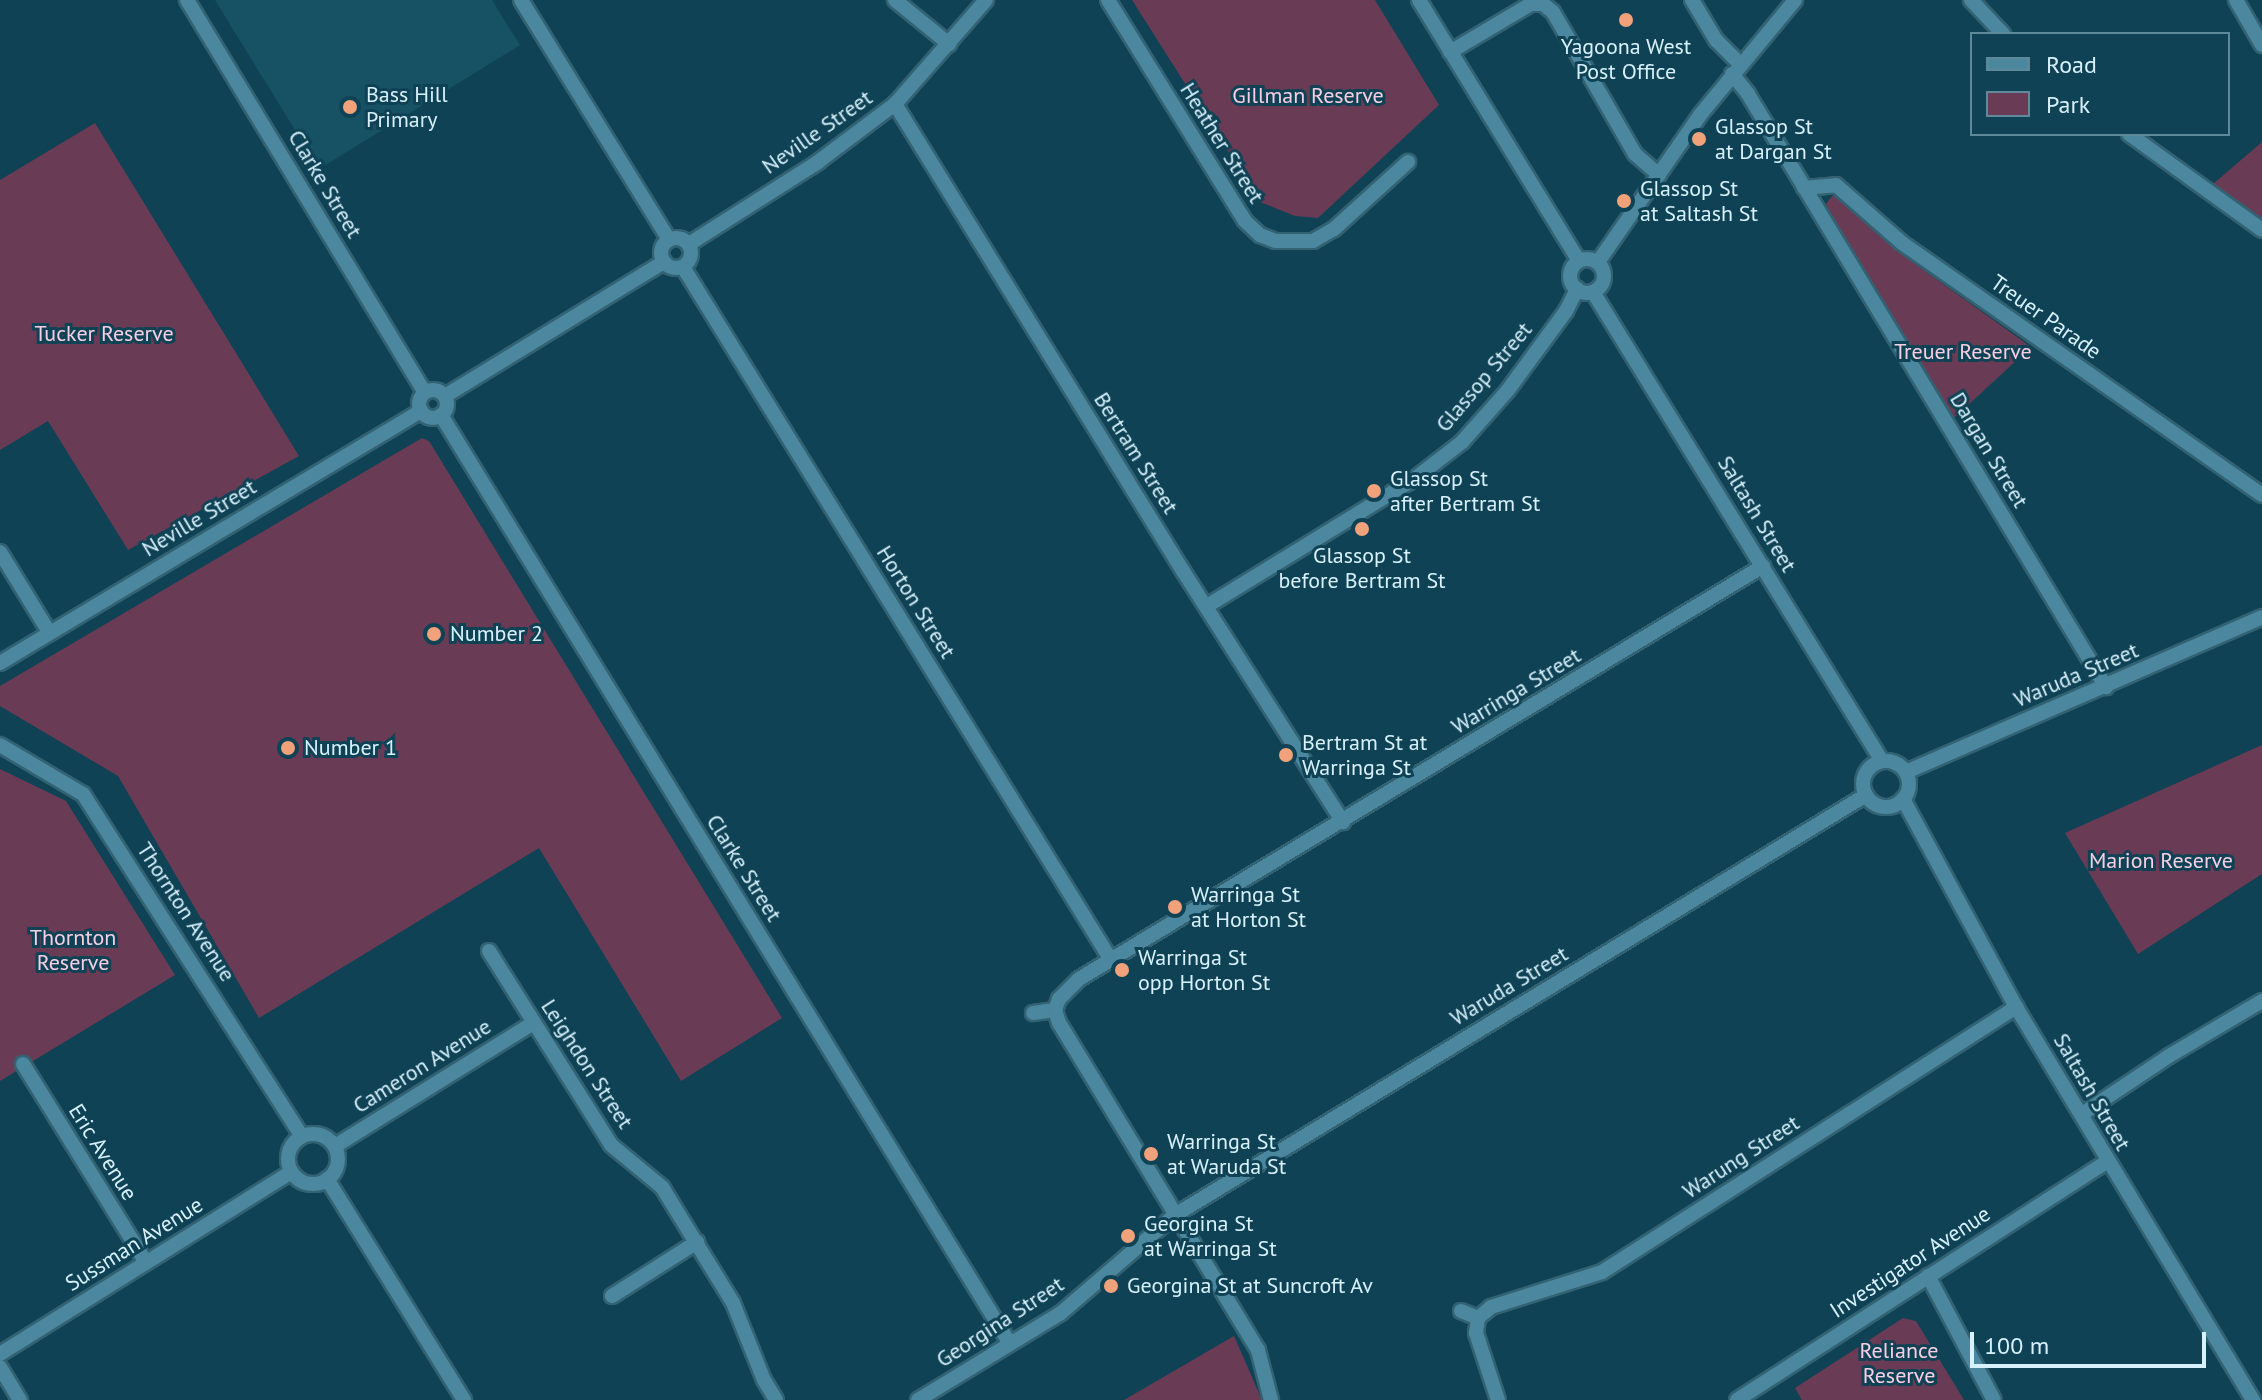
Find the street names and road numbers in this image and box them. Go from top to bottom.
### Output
street label: Heather Street [1174,78,1270,208]
street label: Neville Street [757,84,877,180]
street label: Clarke Street [283,125,367,243]
street label: Treuer Parade [1986,269,2106,365]
street label: Glassop Street [1430,317,1538,437]
street label: Bertram Street [1088,388,1184,518]
street label: Dargan Street [1944,388,2034,512]
street label: Saltash Street [1712,451,1802,577]
street label: Neville Street [137,474,261,562]
street label: Horton Street [871,541,961,663]
street label: Waruda Street [2010,637,2142,713]
street label: Warringa Street [1447,642,1585,740]
street label: Clarke Street [701,810,787,926]
street label: Thornton Avenue [131,837,241,987]
street label: Waruda Street [1445,941,1573,1031]
street label: Leighdon Street [535,994,639,1134]
street label: Cameron Avenue [348,1013,496,1119]
street label: Saltash Street [2048,1029,2136,1155]
street label: Eric Avenue [63,1099,143,1205]
street label: Warung Street [1678,1110,1804,1204]
street label: Sussman Avenue [60,1191,208,1297]
street label: Investigator Avenue [1825,1200,1995,1324]
street label: Georgina Street [931,1271,1069,1373]

